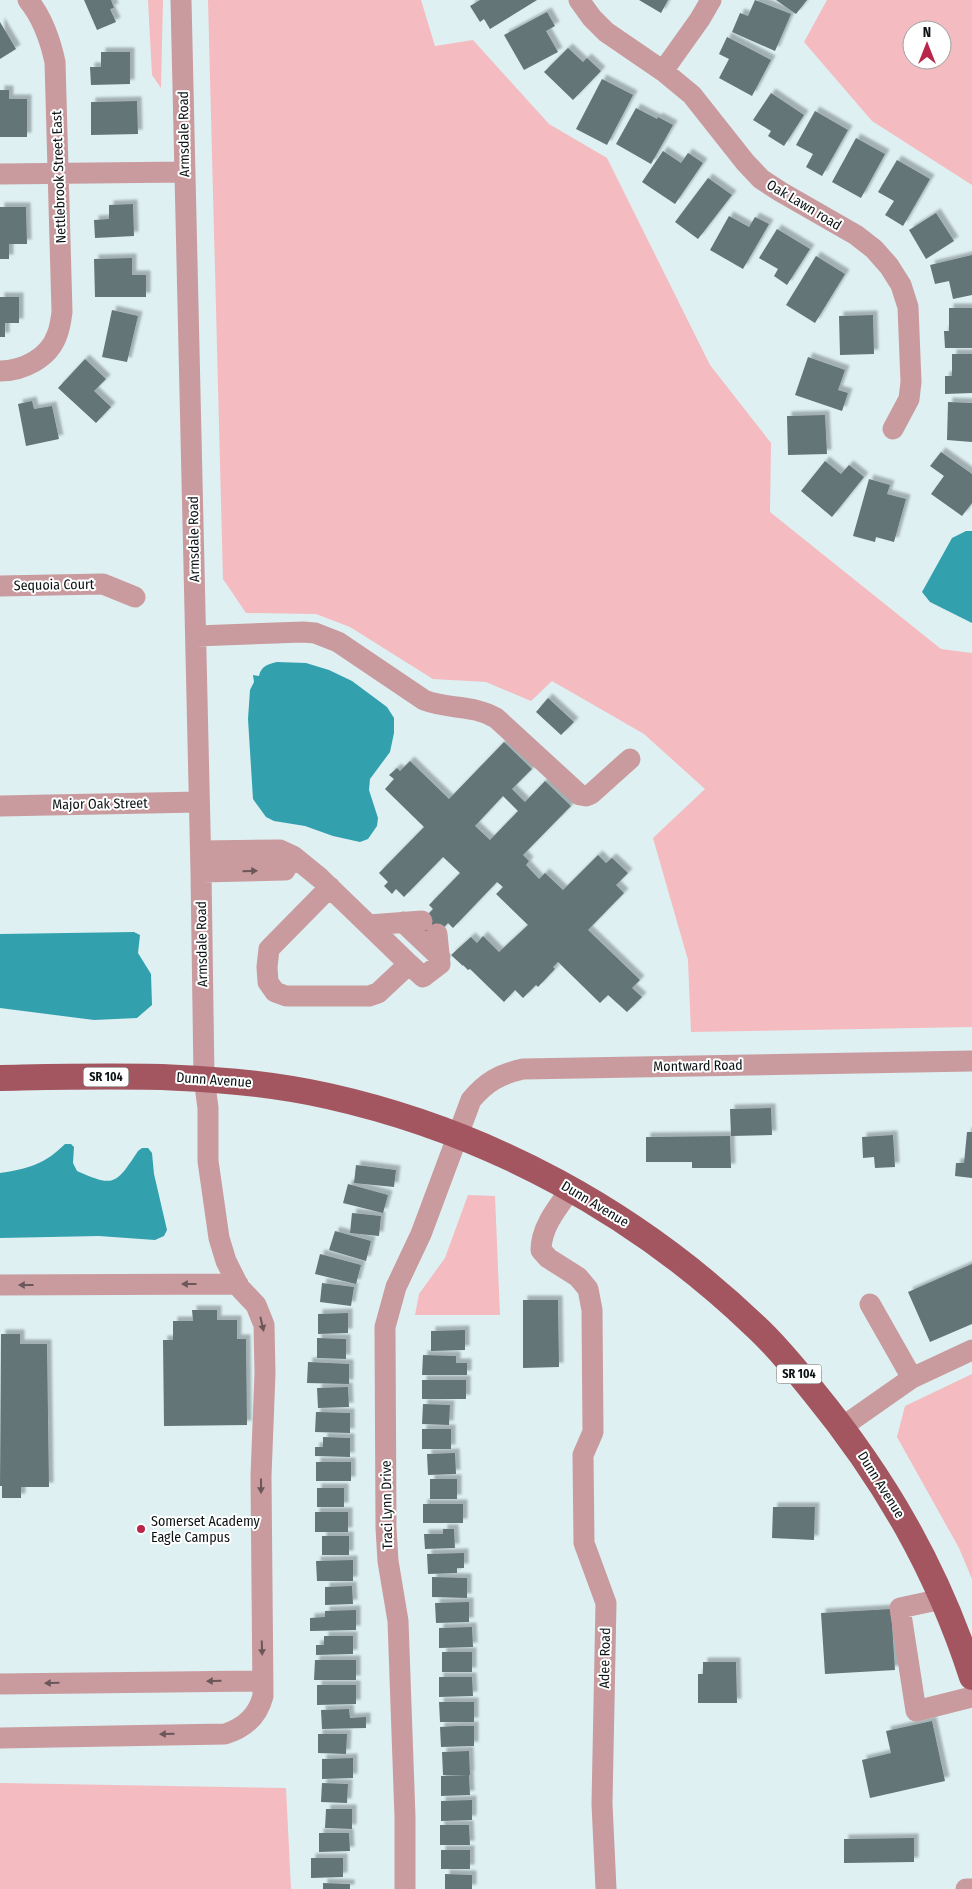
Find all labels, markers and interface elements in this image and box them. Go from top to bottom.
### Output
north arrow [902,20,952,70]
text: N [923,24,931,41]
street label: Armsdale Road [175,91,193,177]
street label: Nettlebrook Street East [48,110,70,244]
street label: Oak Lawn road [764,176,844,234]
street label: Armsdale Road [185,496,203,582]
street label: Sequoia Court [13,576,95,594]
street label: Major Oak Street [52,795,148,813]
one-way arrow [242,867,258,875]
street label: Armsdale Road [193,901,211,987]
street label: Montward Road [653,1057,743,1075]
road number: SR 104 [84,1068,128,1086]
street label: Dunn Avenue [176,1069,252,1091]
street label: Dunn Avenue [558,1177,632,1231]
one-way arrow [181,1280,197,1288]
one-way arrow [18,1281,34,1289]
one-way arrow [258,1316,266,1331]
road number: SR 104 [776,1365,822,1384]
street label: Dunn Avenue [854,1448,908,1522]
street label: Traci Lynn Drive [378,1460,396,1550]
one-way arrow [257,1478,265,1494]
place label: Somerset Academy Eagle Campus [151,1513,261,1546]
marker: Somerset Academy Eagle Campus [135,1523,147,1535]
street label: Adee Road [596,1627,614,1689]
one-way arrow [259,1641,267,1657]
one-way arrow [206,1677,222,1685]
one-way arrow [44,1679,60,1687]
one-way arrow [159,1731,175,1739]

